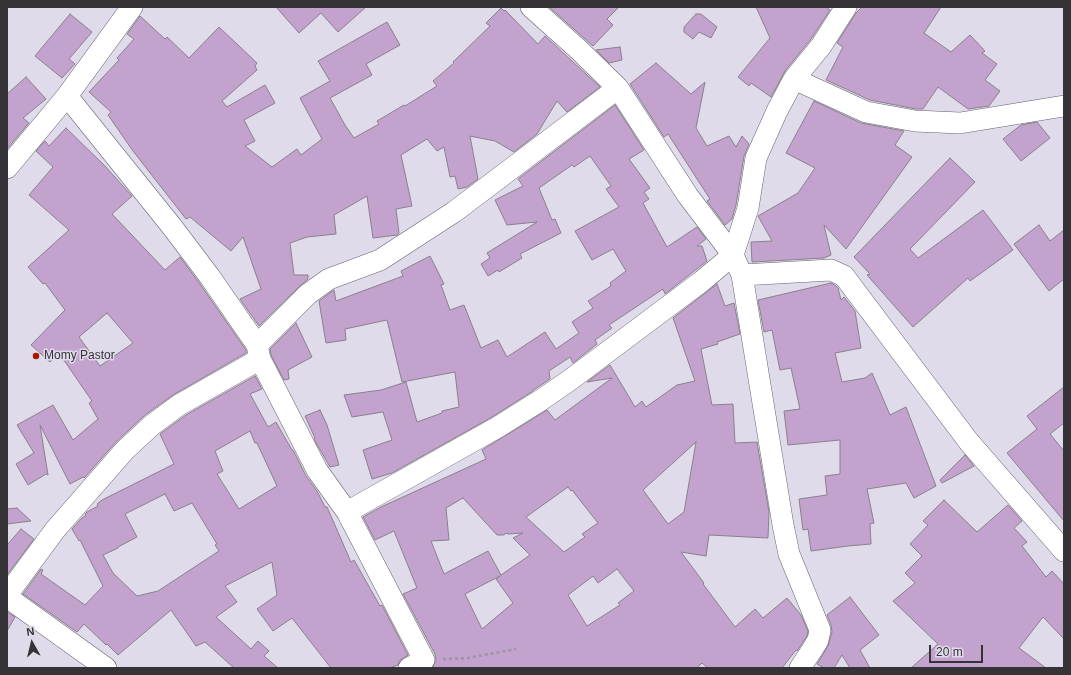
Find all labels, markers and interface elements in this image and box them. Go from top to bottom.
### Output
place label: Momy Pastor [44,349,115,363]
marker: Momy Pastor [31,351,41,361]
north arrow [12,623,52,663]
text: N [26,625,35,638]
scale bar [931,637,985,663]
text: 20 m [936,645,963,659]

